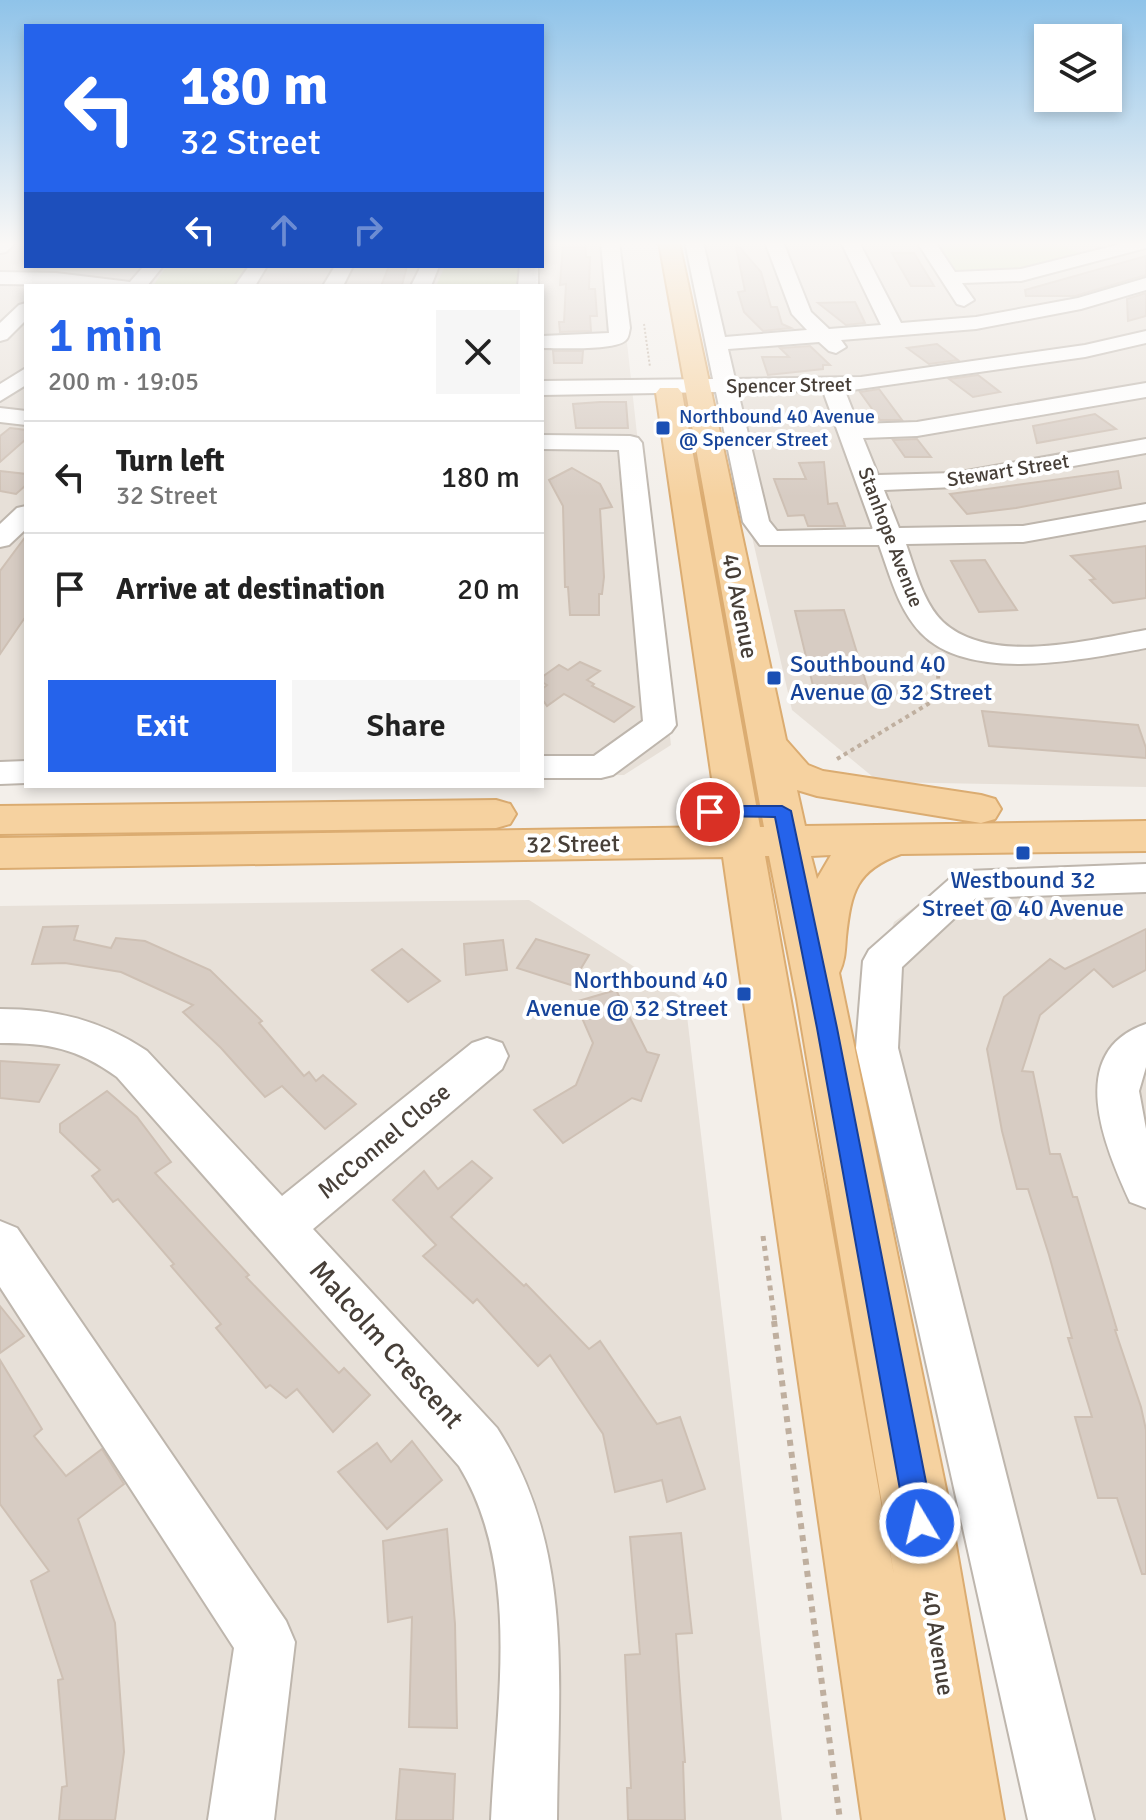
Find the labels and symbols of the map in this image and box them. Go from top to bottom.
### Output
street label: Spencer Street [726,372,852,399]
place label: Northbound 40 Avenue @ Spencer Street [679,404,875,452]
marker: Northbound 40 Avenue @ Spencer Street [654,419,672,437]
street label: Stewart Street [945,448,1071,492]
street label: Stanhope Avenue [852,464,929,611]
street label: 40 Avenue [715,551,765,661]
place label: Southbound 40 Avenue @ 32 Street [790,649,992,707]
marker: Southbound 40 Avenue @ 32 Street [765,669,783,687]
pin [676,778,744,846]
street label: 32 Street [526,828,620,860]
marker: Westbound 32 Street @ 40 Avenue [1014,844,1032,862]
place label: Westbound 32 Street @ 40 Avenue [922,865,1124,923]
place label: Northbound 40 Avenue @ 32 Street [526,965,728,1023]
marker: Northbound 40 Avenue @ 32 Street [735,985,753,1003]
street label: McConnel Close [311,1077,457,1205]
street label: Malcolm Crescent [302,1254,471,1436]
position arrow [878,1481,962,1565]
street label: 40 Avenue [915,1588,961,1698]

